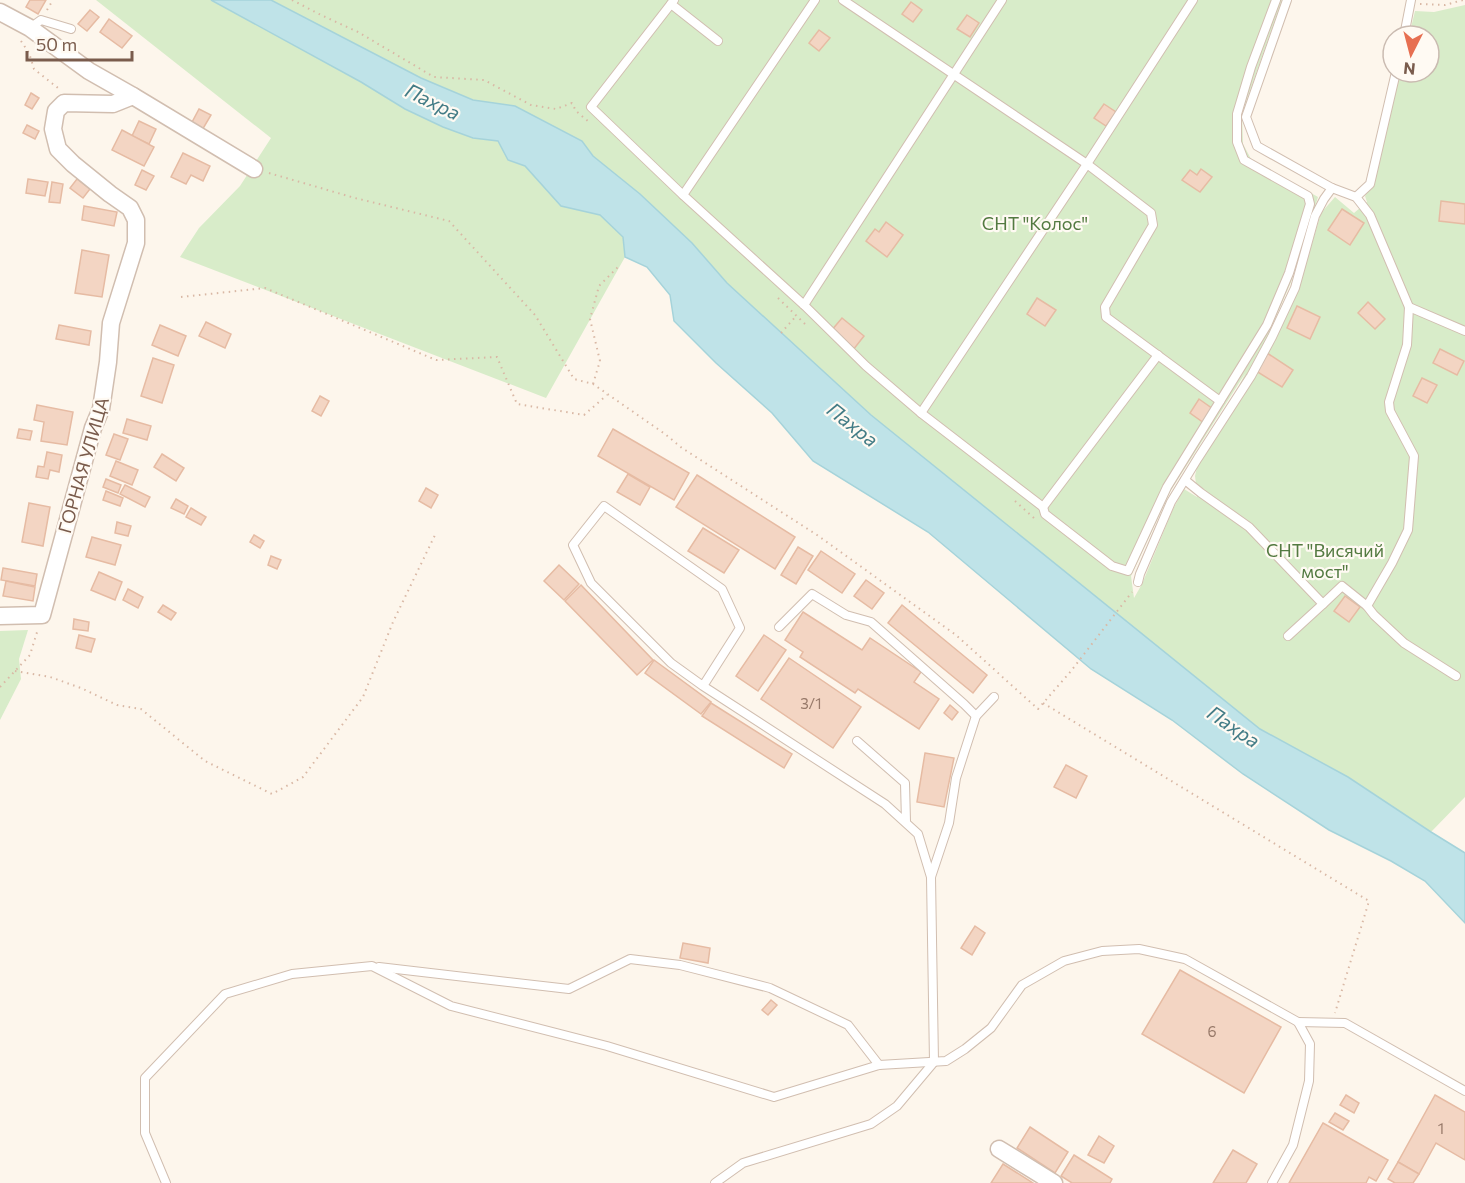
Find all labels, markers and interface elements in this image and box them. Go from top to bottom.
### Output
scale bar [27,24,132,62]
north arrow [1381,24,1441,84]
text: 50 m [36,33,77,55]
text: N [1402,59,1416,79]
water label: Пахра [402,78,464,124]
park label: СНТ "Колос" [982,212,1088,234]
street label: ГОРНАЯ УЛИЦА [53,394,113,536]
water label: Пахра [823,397,883,451]
park label: СНТ "Висячий мост" [1266,539,1384,582]
house number: 3/1 [800,694,822,712]
water label: Пахра [1203,700,1265,752]
house number: 6 [1207,1022,1217,1040]
house number: 1 [1438,1119,1444,1137]

